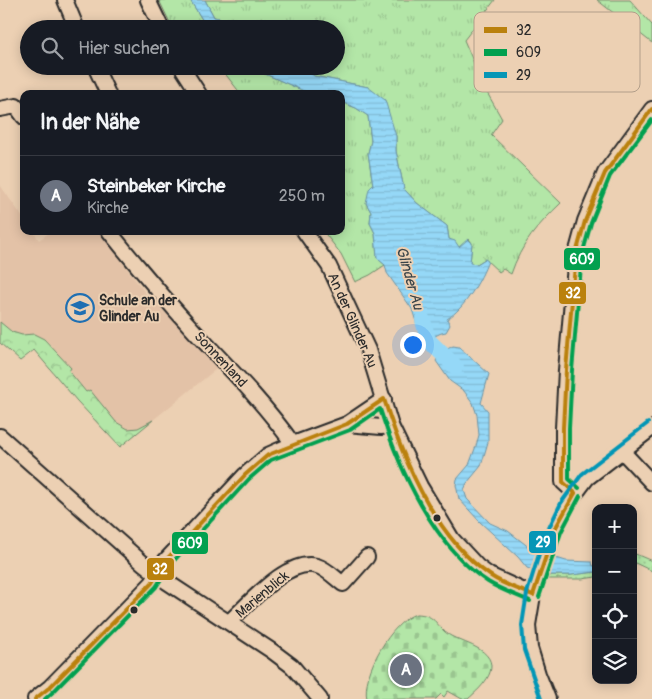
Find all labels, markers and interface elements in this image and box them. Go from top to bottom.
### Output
legend [474,12,640,92]
search box [20,20,345,75]
text: 32 [516,22,532,39]
icon: search [38,34,66,62]
text: Hier suchen [78,36,170,60]
text: 609 [516,44,541,61]
text: 29 [516,67,531,84]
text: In der Nähe [40,109,140,136]
text: Steinbeker Kirche [87,174,226,198]
text: A [51,186,61,206]
text: 250 m [279,186,325,206]
text: Kirche [87,198,129,218]
water label: Glinder Au [391,244,428,313]
line badge: 609 [563,247,601,271]
text: 609 [570,251,594,268]
street label: An der Glinder Au [324,270,381,370]
line badge: 32 [558,281,587,305]
text: 32 [565,285,581,302]
place label: Schule an der Glinder Au [99,292,178,325]
school or university icon: Schule an der Glinder Au [65,293,95,323]
street label: Sonnenland [190,328,251,391]
your location [400,332,426,358]
map controls [592,504,637,684]
button: + [592,504,637,549]
unlabelled marker [432,513,442,523]
line badge: 29 [528,530,557,554]
line badge: 609 [171,531,209,555]
text: 29 [535,534,551,551]
text: 609 [178,535,202,552]
button: − [592,549,637,594]
line badge: 32 [146,557,175,581]
text: 32 [152,561,168,578]
street label: Marienblick [232,567,293,622]
button: locate [592,594,637,639]
unlabelled marker [129,605,139,615]
button: layers [592,639,637,684]
pin: A [390,651,422,689]

